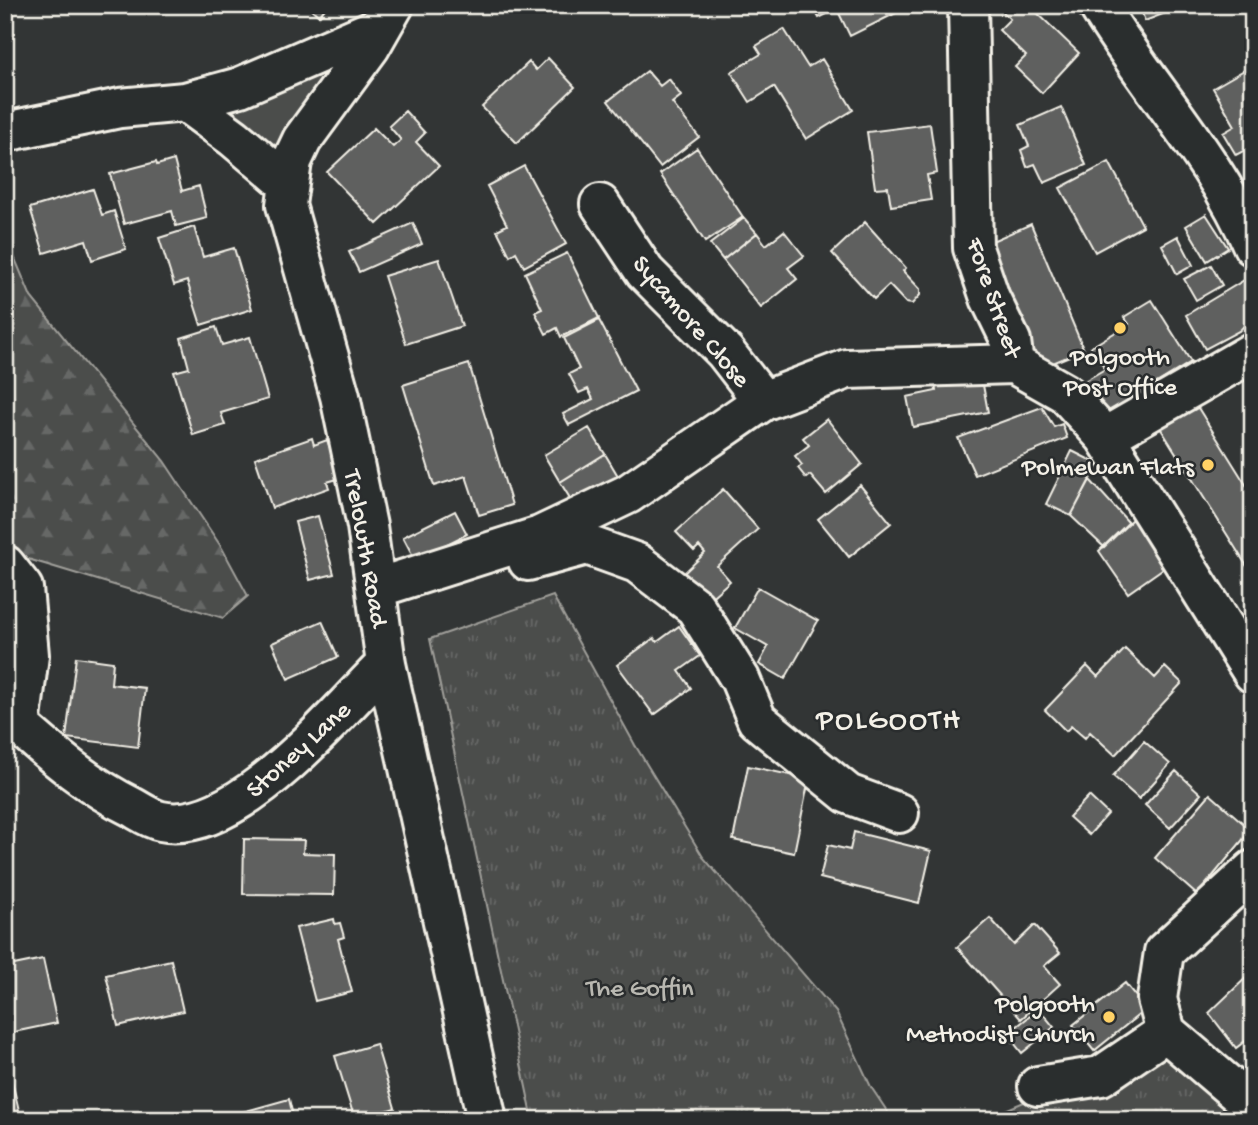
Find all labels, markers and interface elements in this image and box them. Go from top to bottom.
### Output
street label: Fore Street [956,233,1028,365]
street label: Sycamore Close [624,250,756,396]
marker: Polgooth Post Office [1112,320,1128,336]
place label: Polgooth Post Office [1062,344,1177,405]
place label: Polmewan Flats [1021,454,1195,485]
marker: Polmewan Flats [1200,457,1216,473]
street label: Trelowth Road [334,466,393,632]
street label: Stoney Lane [241,696,359,807]
district label: POLGOOTH [815,705,962,740]
park label: The Goffin [584,975,694,1006]
place label: Polgooth Methodist Church [906,991,1095,1052]
marker: Polgooth Methodist Church [1101,1009,1117,1025]

